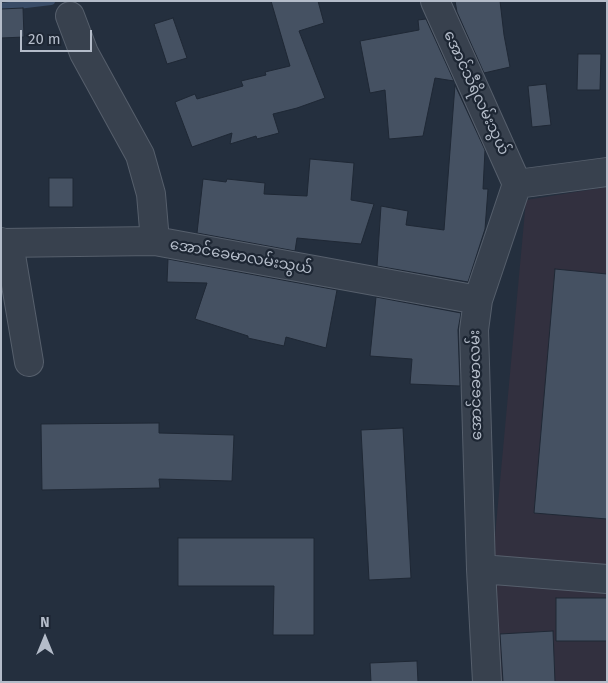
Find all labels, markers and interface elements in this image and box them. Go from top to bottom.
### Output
scale bar [22,20,95,52]
street label: အောင်သီရိလမ်းသွယ် [439,28,513,158]
text: 20 m [28,30,61,48]
street label: အောင်ခေမာလမ်းသွယ် [168,236,314,278]
street label: အောင်ခေမာလမ်း [466,330,486,440]
north arrow [20,613,70,663]
text: N [40,614,50,631]

